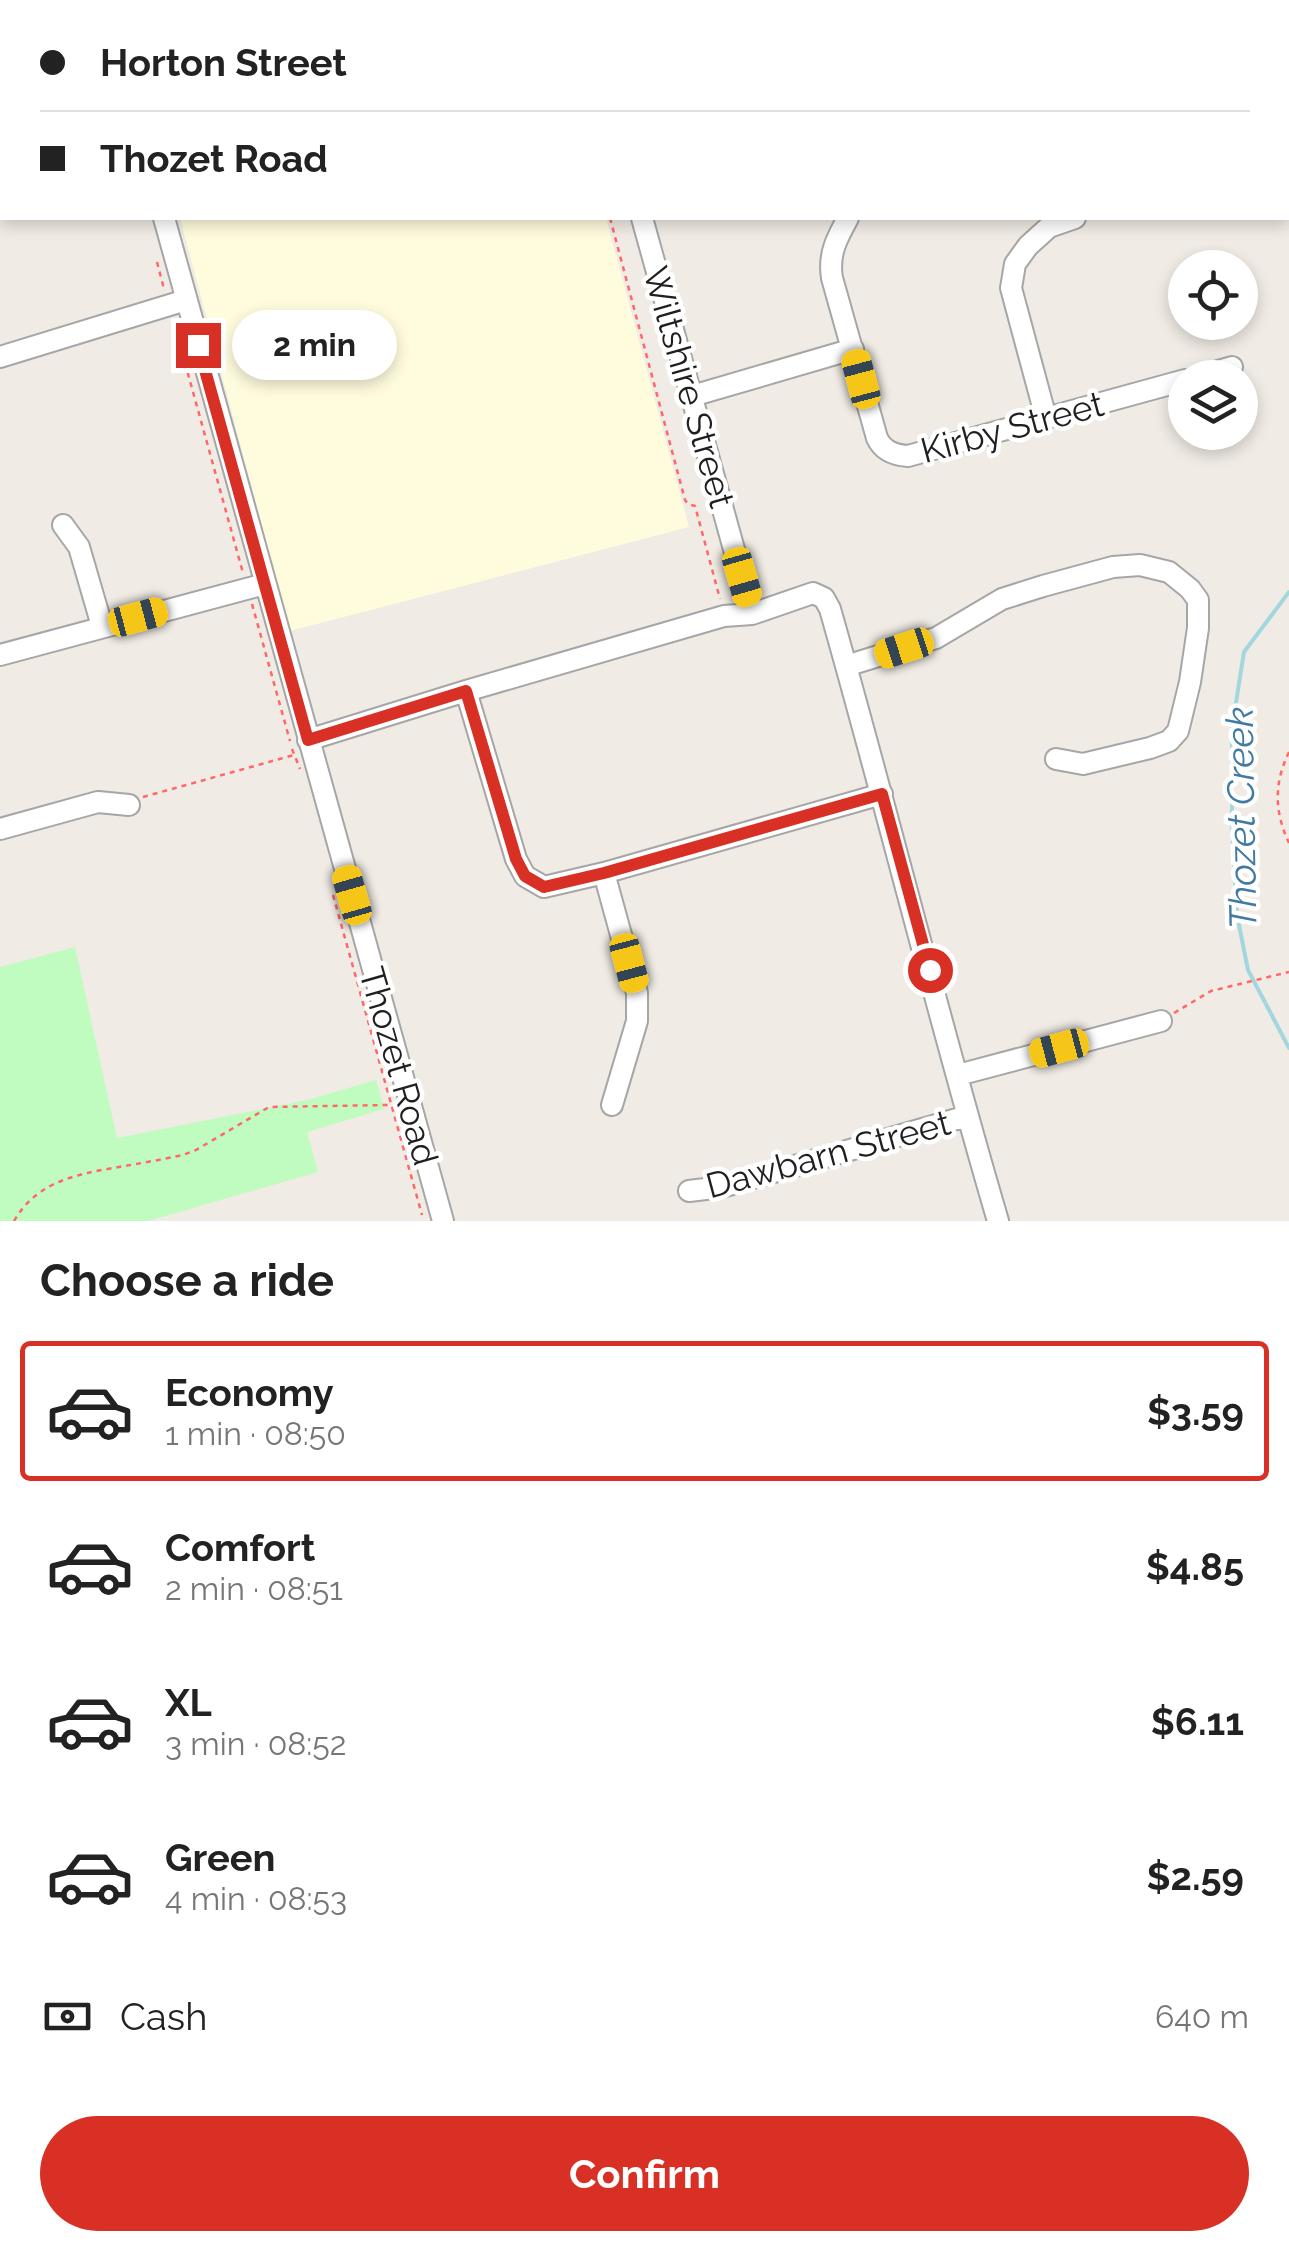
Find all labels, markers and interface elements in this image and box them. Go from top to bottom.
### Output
text: Horton Street [100,40,347,85]
text: Thozet Road [100,136,328,181]
map controls [1168,250,1258,450]
button: locate [1168,250,1258,340]
street label: Wiltshire Street [635,262,743,512]
callout: 2 min [233,310,398,380]
route end [176,323,221,368]
text: 2 min [273,326,356,363]
car [839,346,883,412]
button: layers [1168,360,1258,450]
street label: Kirby Street [916,383,1108,471]
car [719,544,765,610]
car [105,595,171,639]
car [871,624,937,672]
water label: Thozet Creek [1217,706,1265,930]
car [329,862,375,928]
car [607,930,651,996]
route start [908,948,953,993]
street label: Thozet Road [351,962,447,1170]
car [1026,1026,1092,1070]
street label: Dawbarn Street [701,1102,955,1206]
text: Choose a ride [40,1254,334,1307]
icon: car [45,1366,135,1456]
text: Economy [165,1370,334,1415]
text: $3.59 [1147,1389,1244,1434]
text: 1 min · 08:50 [165,1415,346,1452]
icon: car [45,1521,135,1611]
text: Comfort [165,1525,315,1570]
text: $4.85 [1146,1544,1244,1589]
text: 2 min · 08:51 [165,1570,343,1607]
icon: car [45,1676,135,1766]
text: XL [165,1680,212,1725]
text: $6.11 [1151,1699,1244,1744]
text: 3 min · 08:52 [165,1725,346,1762]
icon: car [45,1831,135,1921]
text: Green [165,1835,275,1880]
text: $2.59 [1146,1854,1244,1899]
text: 4 min · 08:53 [165,1880,347,1917]
icon: cash [40,1989,95,2044]
text: Cash [120,1994,207,2039]
text: 640 m [1155,1998,1249,2035]
button: Confirm [40,2116,1249,2231]

